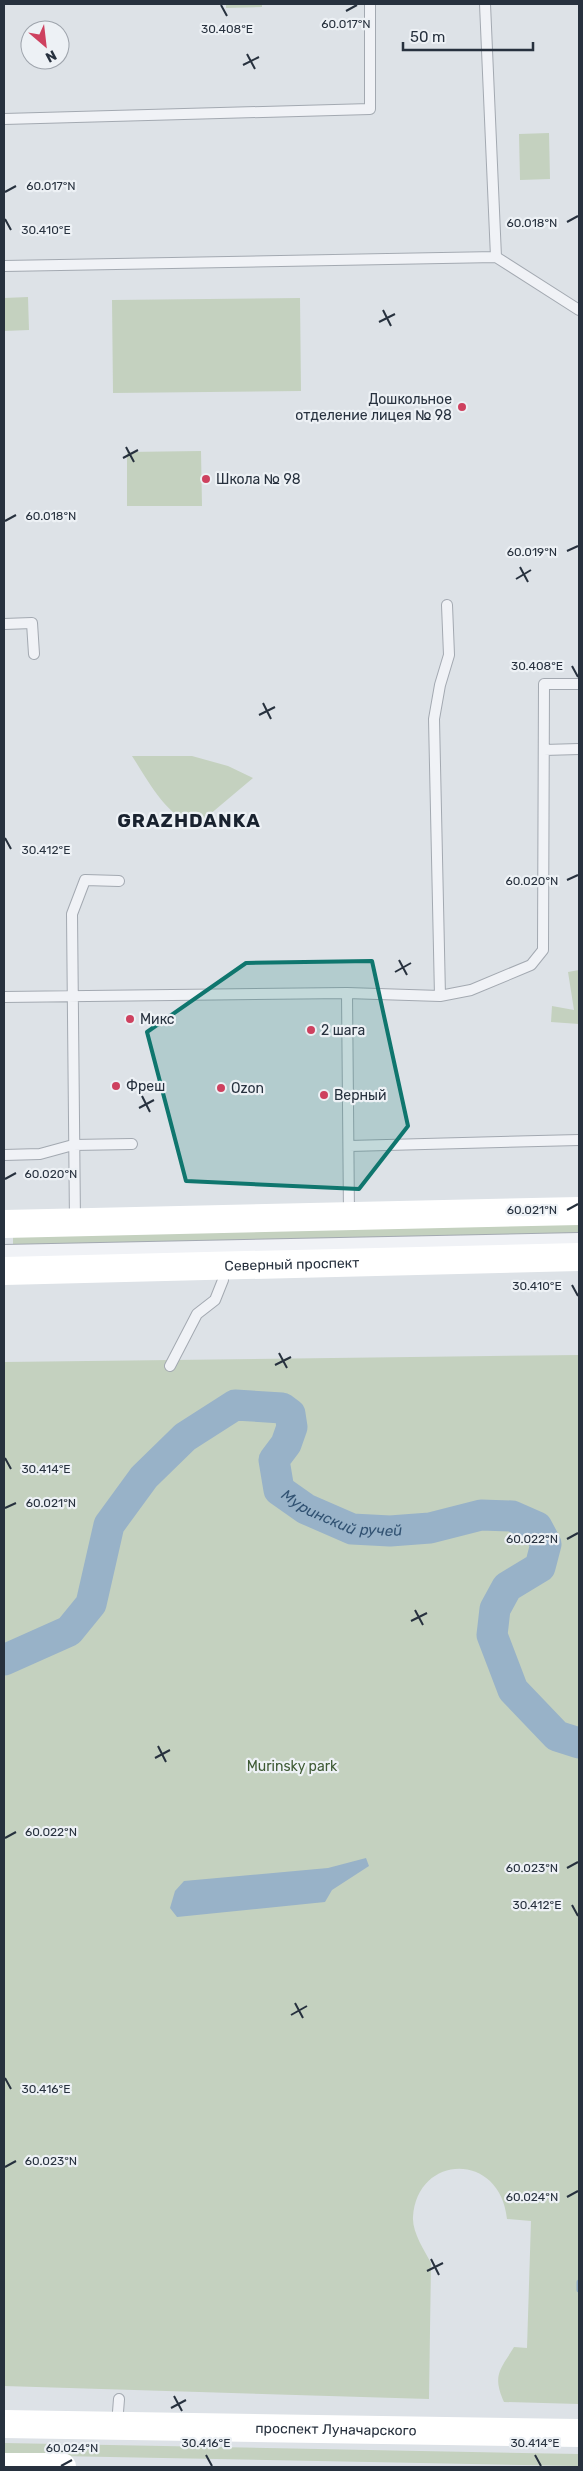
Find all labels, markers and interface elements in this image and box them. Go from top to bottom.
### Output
text: 60.017°N [321,17,371,31]
north arrow [20,20,70,70]
scale bar [403,20,533,52]
text: 30.408°E [201,22,253,36]
text: 50 m [410,28,445,46]
text: N [42,46,59,66]
text: 60.017°N [26,179,76,193]
text: 60.018°N [507,216,557,230]
text: 30.410°E [21,223,71,237]
place label: Дошкольное отделение лицея № 98 [295,391,452,424]
marker: Дошкольное отделение лицея № 98 [456,401,468,413]
place label: Школа № 98 [216,471,301,488]
marker: Школа № 98 [200,473,212,485]
text: 60.018°N [26,509,76,523]
text: 60.019°N [507,545,557,559]
text: 30.408°E [511,659,563,673]
district label: GRAZHDANKA [117,809,261,832]
text: 30.412°E [22,843,70,857]
text: 60.020°N [506,874,558,888]
place label: Микс [140,1011,175,1028]
marker: Микс [124,1013,136,1025]
place label: 2 шага [321,1022,365,1039]
marker: 2 шага [305,1024,317,1036]
place label: Фреш [126,1078,165,1095]
marker: Фреш [110,1080,122,1092]
place label: Ozon [231,1080,264,1097]
marker: Ozon [215,1082,227,1094]
place label: Верный [334,1087,387,1104]
marker: Верный [318,1089,330,1101]
text: 60.020°N [25,1167,77,1181]
text: 60.021°N [507,1203,557,1217]
street label: Северный проспект [224,1254,360,1274]
text: 30.410°E [512,1279,562,1293]
text: 30.414°E [21,1462,71,1476]
water label: Муринский ручей [278,1486,403,1540]
text: 60.021°N [26,1496,76,1510]
text: 60.022°N [506,1532,558,1546]
park label: Murinsky park [247,1758,338,1775]
text: 60.022°N [25,1825,77,1839]
text: 60.023°N [506,1861,558,1875]
text: 30.412°E [513,1898,561,1912]
text: 30.416°E [22,2082,71,2096]
text: 60.023°N [25,2154,77,2168]
text: 60.024°N [506,2190,558,2204]
street label: проспект Луначарского [255,2419,417,2439]
text: 30.416°E [182,2436,231,2450]
text: 30.414°E [510,2436,560,2450]
text: 60.024°N [46,2441,98,2455]

